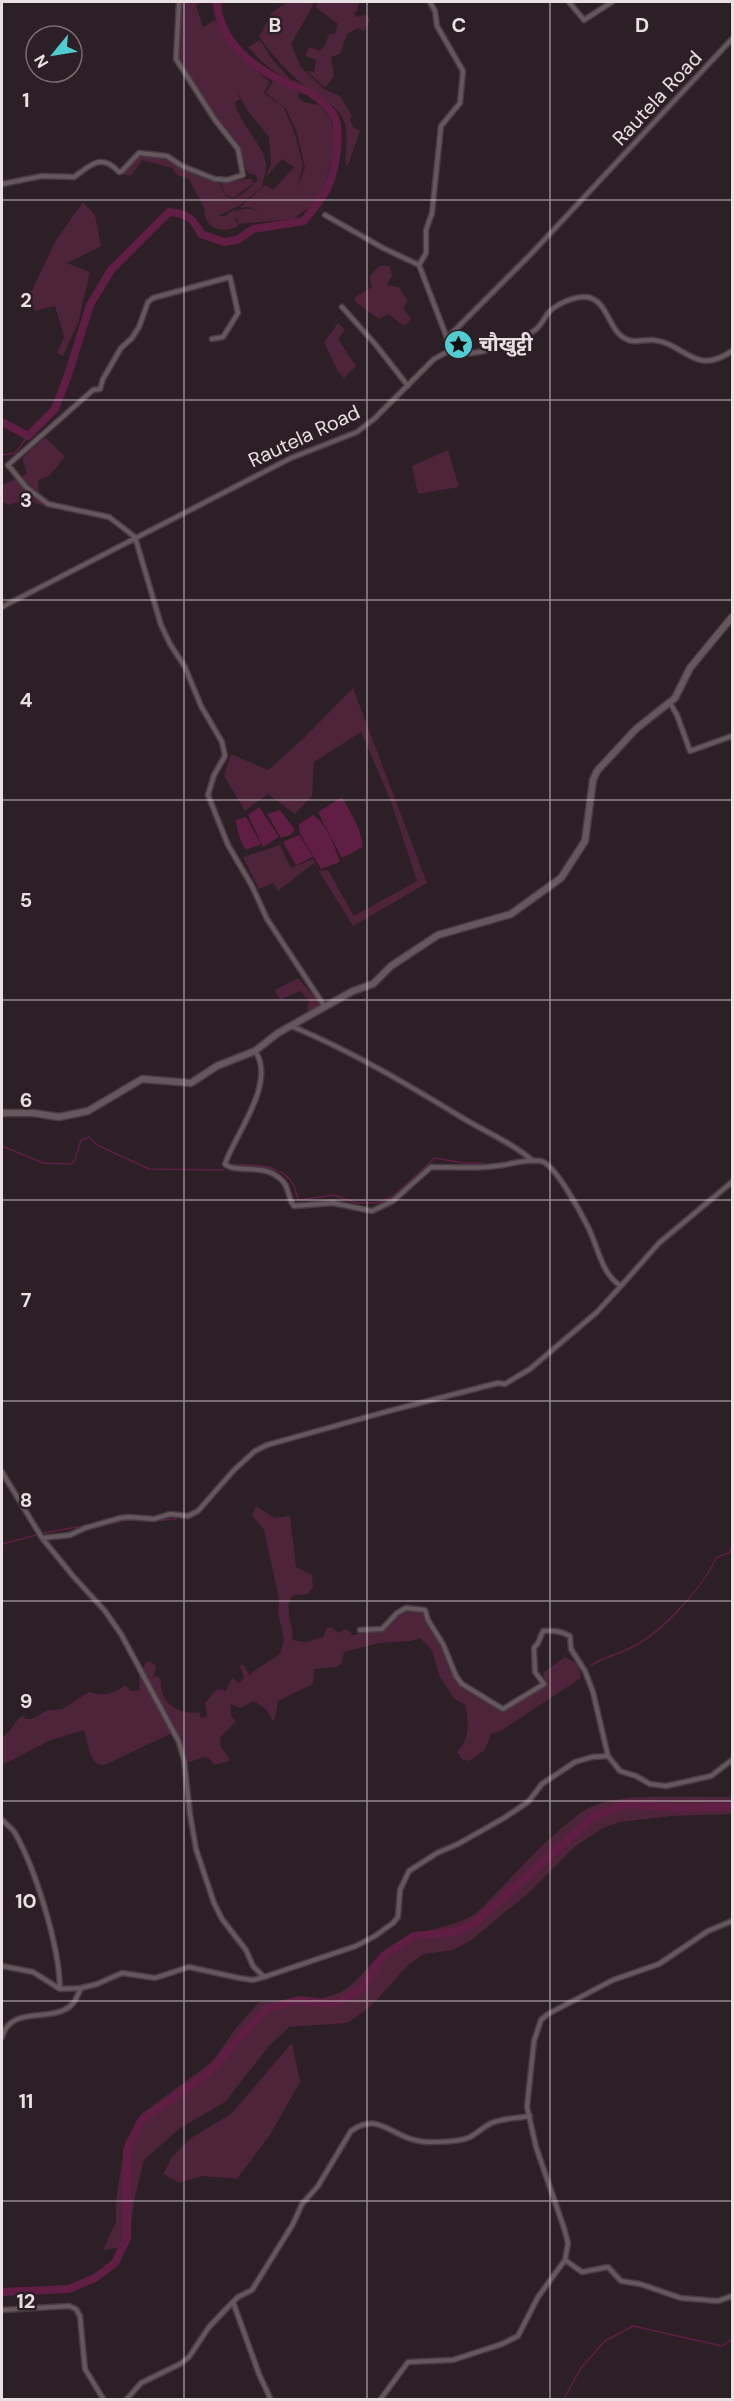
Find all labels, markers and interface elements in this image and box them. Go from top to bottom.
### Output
text: B [269,12,281,38]
text: C [452,12,466,38]
text: D [635,12,649,38]
north arrow [24,24,84,84]
street label: Rautela Road [607,45,707,151]
text: N [29,51,53,72]
text: 1 [22,87,30,113]
text: 2 [20,287,32,313]
place icon: चौखुट्टी [442,328,474,360]
place label: चौखुट्टी [479,331,534,357]
street label: Rautela Road [244,399,364,473]
text: 3 [20,487,32,513]
text: 4 [20,687,33,713]
text: 5 [20,887,32,913]
text: 6 [20,1087,32,1113]
text: 7 [21,1287,32,1313]
text: 8 [20,1487,32,1513]
text: 9 [20,1688,32,1714]
text: 10 [15,1888,37,1914]
text: 11 [19,2088,33,2114]
text: 12 [17,2288,35,2314]

